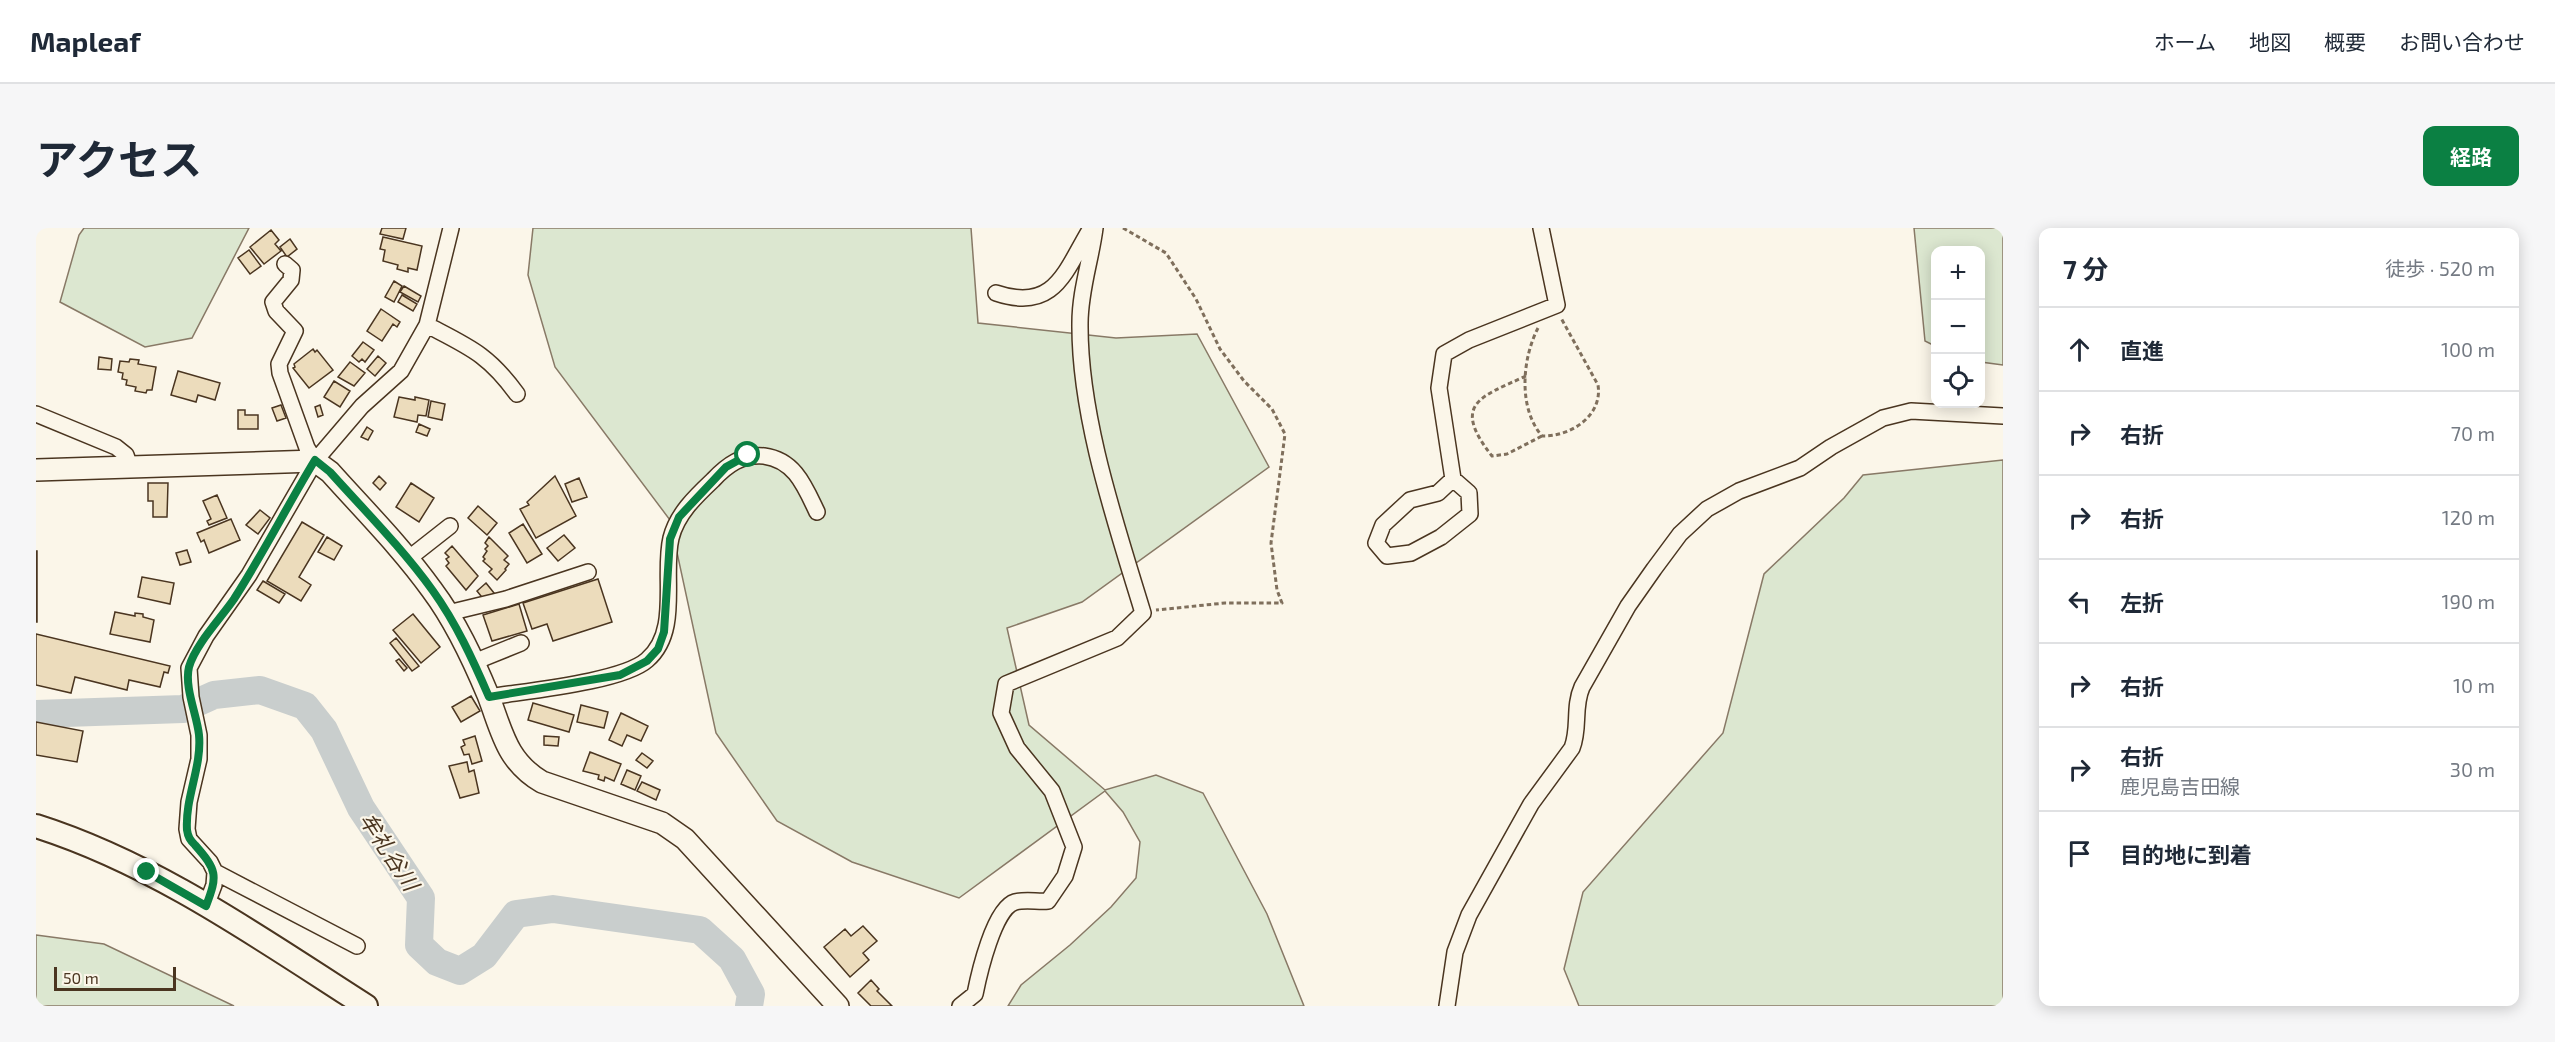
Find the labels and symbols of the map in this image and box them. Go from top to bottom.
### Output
route start [734,441,760,467]
water label: 牟礼谷川 [355,807,426,897]
route end [133,858,159,884]
scale bar [54,964,176,992]

